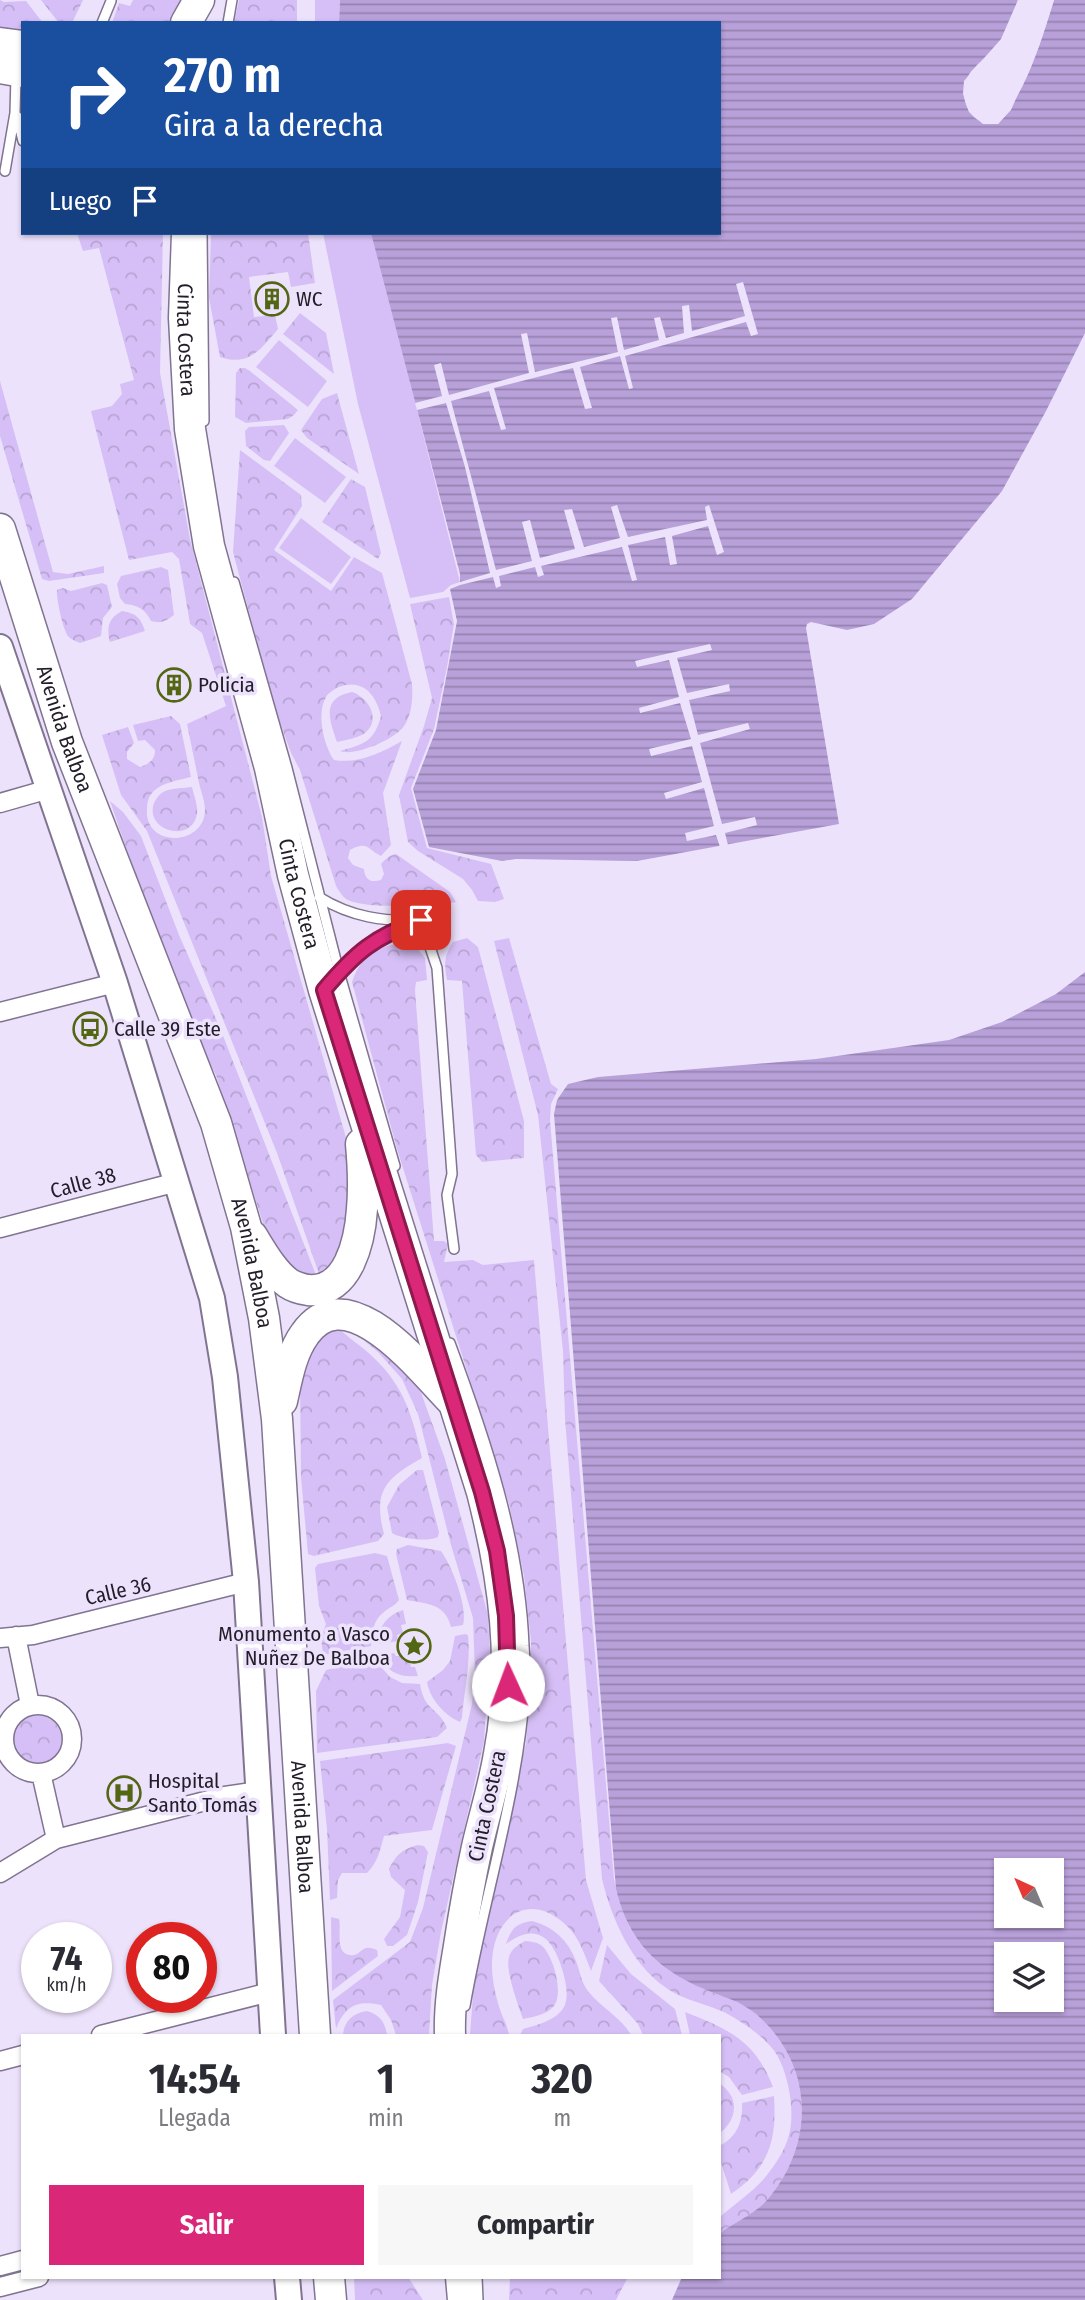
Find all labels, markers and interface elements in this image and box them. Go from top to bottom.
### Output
text: 270 m [164,46,281,105]
icon: right [49,49,140,140]
text: Gira a la derecha [164,106,384,144]
icon: arrive [126,182,164,220]
text: Luego [49,186,112,217]
building icon: WC [253,280,291,318]
street label: Cinta Costera [171,283,201,397]
place label: WC [296,286,323,312]
street label: Avenida Balboa [31,662,98,796]
building icon: Policia [155,666,193,704]
place label: Policia [198,672,255,698]
street label: Cinta Costera [273,836,325,952]
pin [391,890,451,950]
icon: arrive [402,901,440,939]
bus stop icon: Calle 39 Este [71,1010,109,1048]
place label: Calle 39 Este [114,1016,221,1042]
street label: Calle 38 [47,1162,119,1204]
street label: Avenida Balboa [225,1194,278,1330]
street label: Calle 36 [83,1571,153,1611]
place label: Monumento a Vasco Nuñez De Balboa [218,1621,390,1671]
place icon: Monumento a Vasco Nuñez De Balboa [395,1627,433,1665]
position arrow [471,1648,545,1722]
street label: Cinta Costera [463,1748,511,1864]
street label: Avenida Balboa [285,1760,319,1894]
place label: Hospital Santo Tomás [148,1768,257,1818]
hospital icon: Hospital Santo Tomás [105,1774,143,1812]
north arrow [994,1858,1064,1928]
map controls [994,1858,1064,2012]
speed limit sign: 80 [126,1922,217,2013]
text: 74 [51,1937,82,1979]
button: layers [994,1942,1064,2012]
text: km/h [46,1974,87,1996]
text: 14:54 [149,2054,240,2104]
text: 1 [377,2054,395,2104]
text: 320 [531,2054,593,2104]
text: Llegada [158,2104,231,2132]
text: min [368,2104,404,2132]
text: m [553,2104,571,2132]
button: Salir [49,2185,364,2265]
button: Compartir [378,2185,693,2265]

